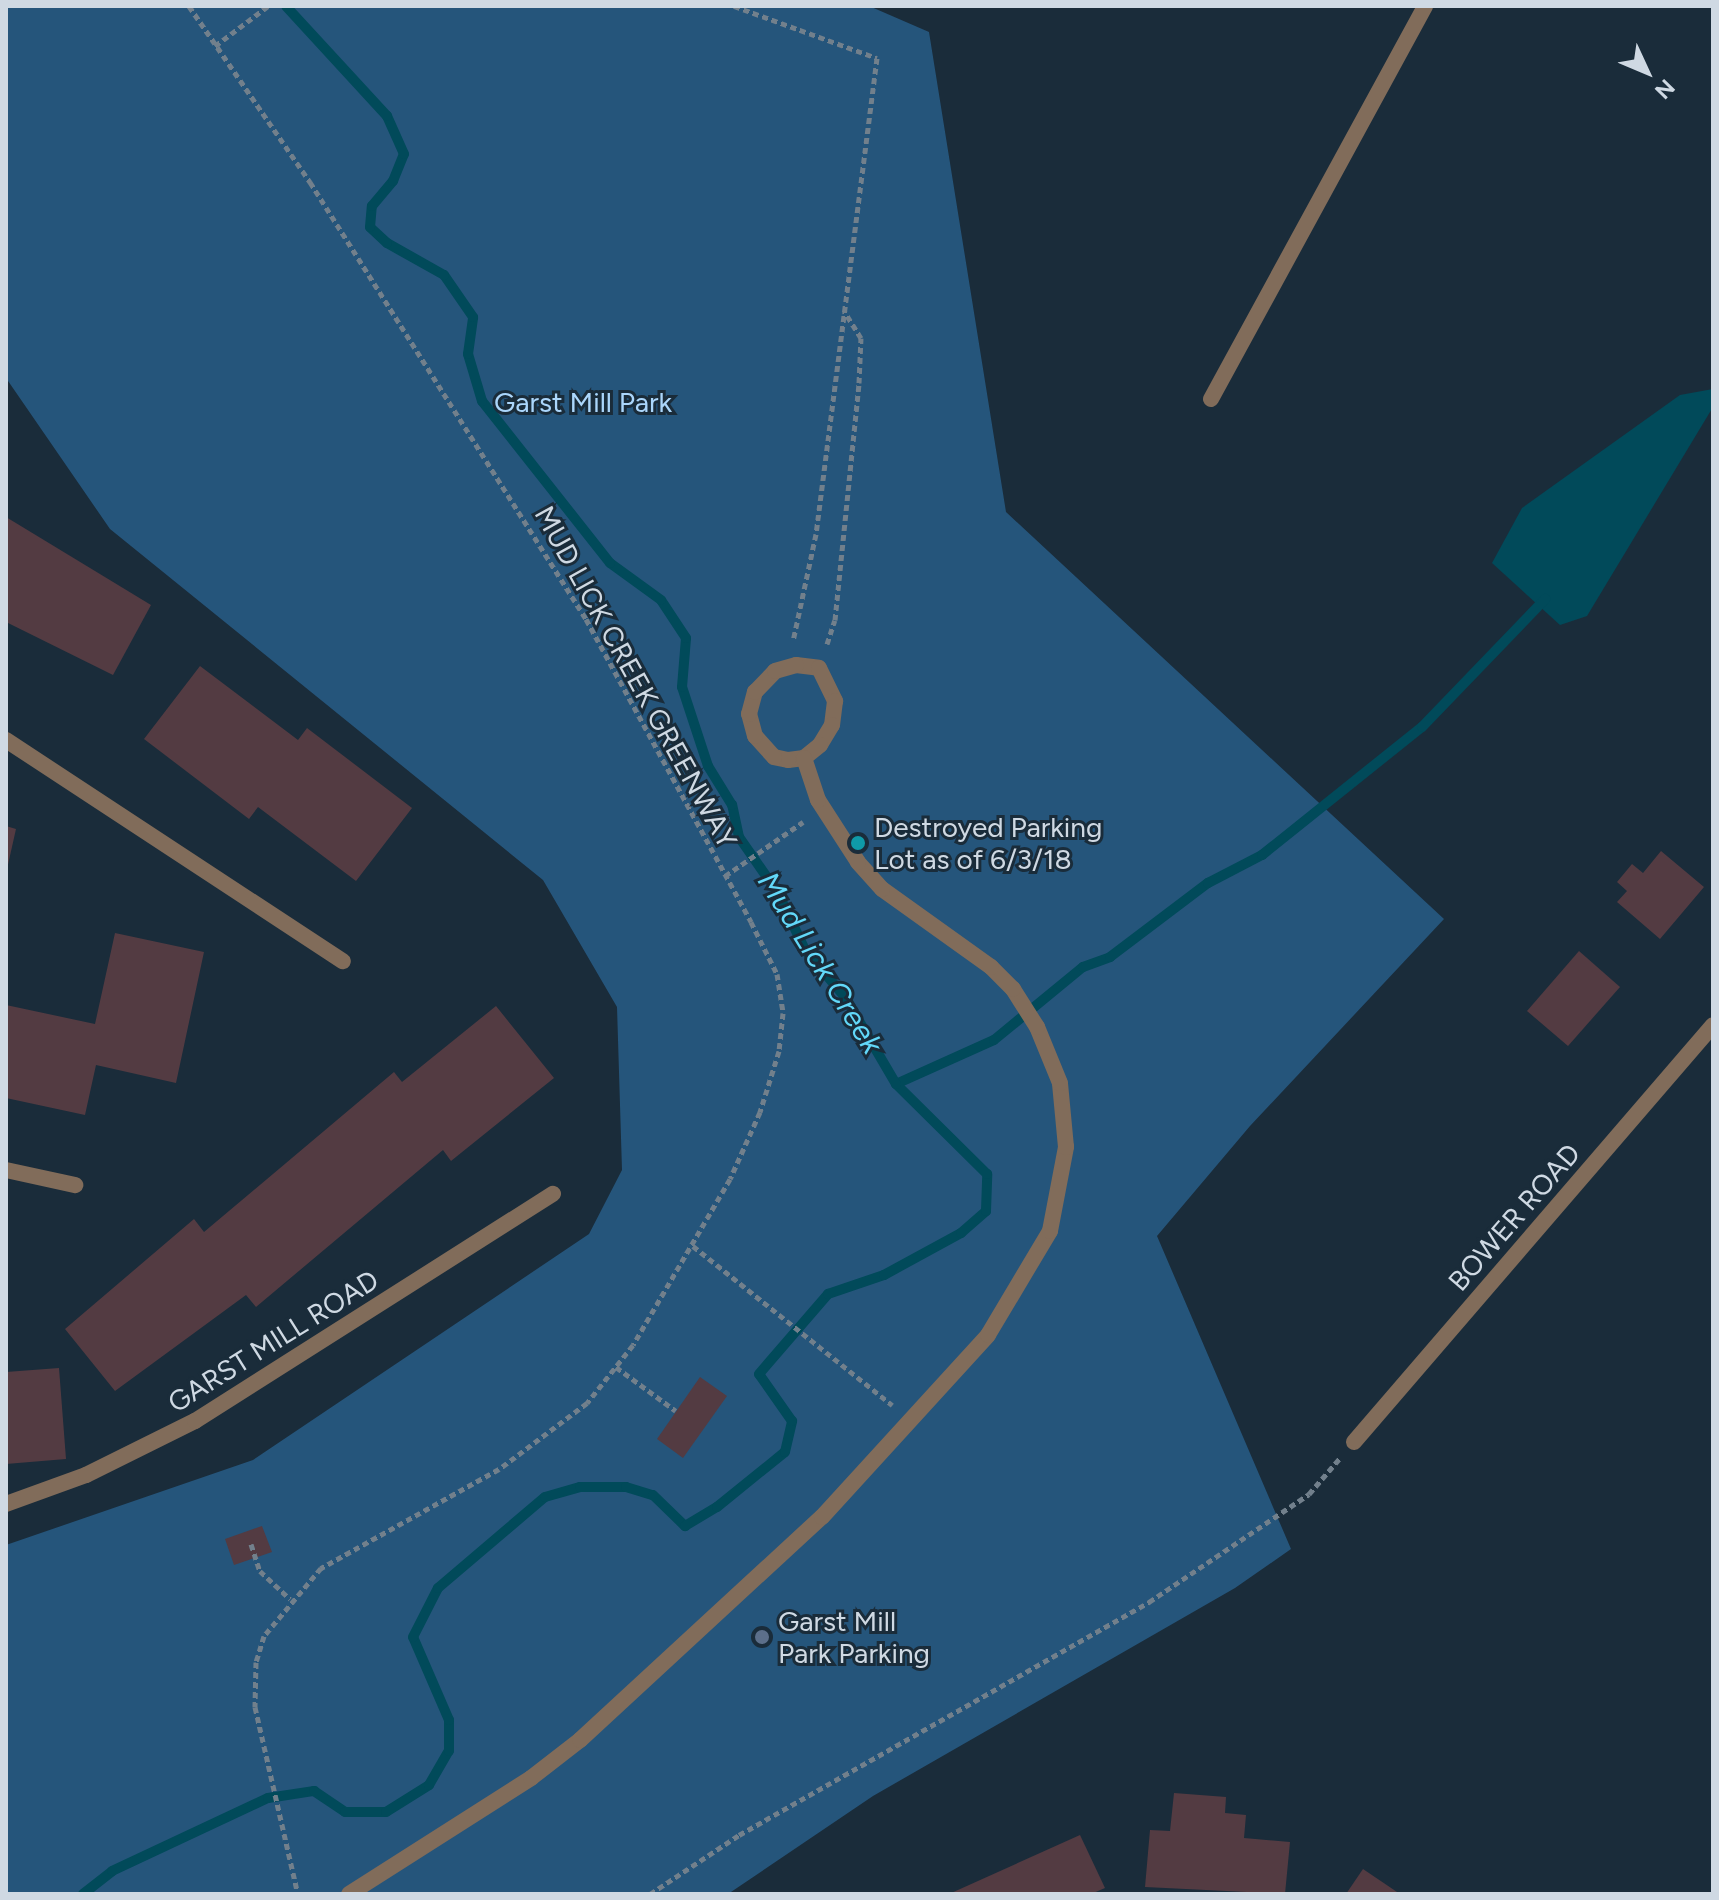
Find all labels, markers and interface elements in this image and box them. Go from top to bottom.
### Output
north arrow [1607,32,1687,112]
text: N [1649,74,1680,105]
park label: Garst Mill Park [494,385,672,419]
street label: MUD LICK CREEK GREENWAY [528,500,744,854]
place label: Destroyed Parking Lot as of 6/3/18 [874,810,1102,876]
marker: Destroyed Parking Lot as of 6/3/18 [849,834,867,852]
water label: Mud Lick Creek [750,866,890,1060]
street label: BOWER ROAD [1441,1137,1587,1297]
street label: GARST MILL ROAD [162,1263,384,1419]
place label: Garst Mill Park Parking [778,1604,930,1670]
marker: Garst Mill Park Parking [753,1628,771,1646]

